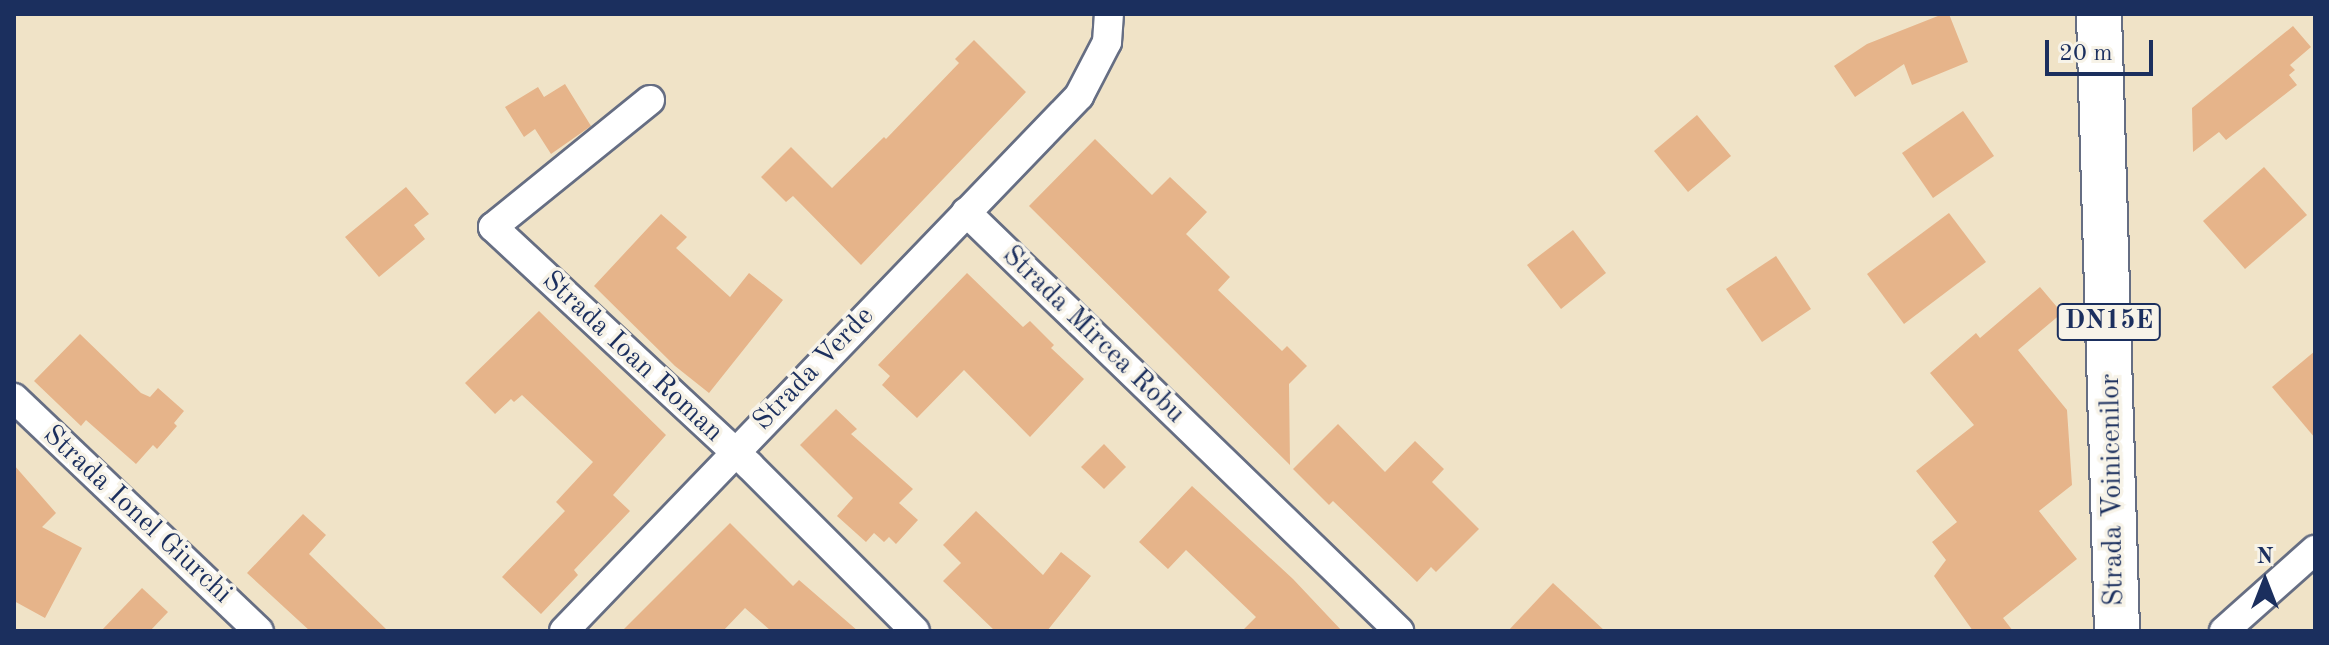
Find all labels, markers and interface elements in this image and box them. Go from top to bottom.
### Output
scale bar [2049,24,2157,74]
text: 20 m [2059,42,2113,66]
street label: Strada Mircea Robu [995,239,1191,431]
street label: Strada Ioan Roman [534,264,730,450]
street label: Strada Verde [747,300,881,438]
road number: DN15E [2055,300,2163,344]
street label: Strada Voinicenilor [2094,373,2132,607]
street label: Strada Ionel Giurchi [36,419,238,611]
north arrow [2225,541,2305,621]
text: N [2257,546,2273,568]

